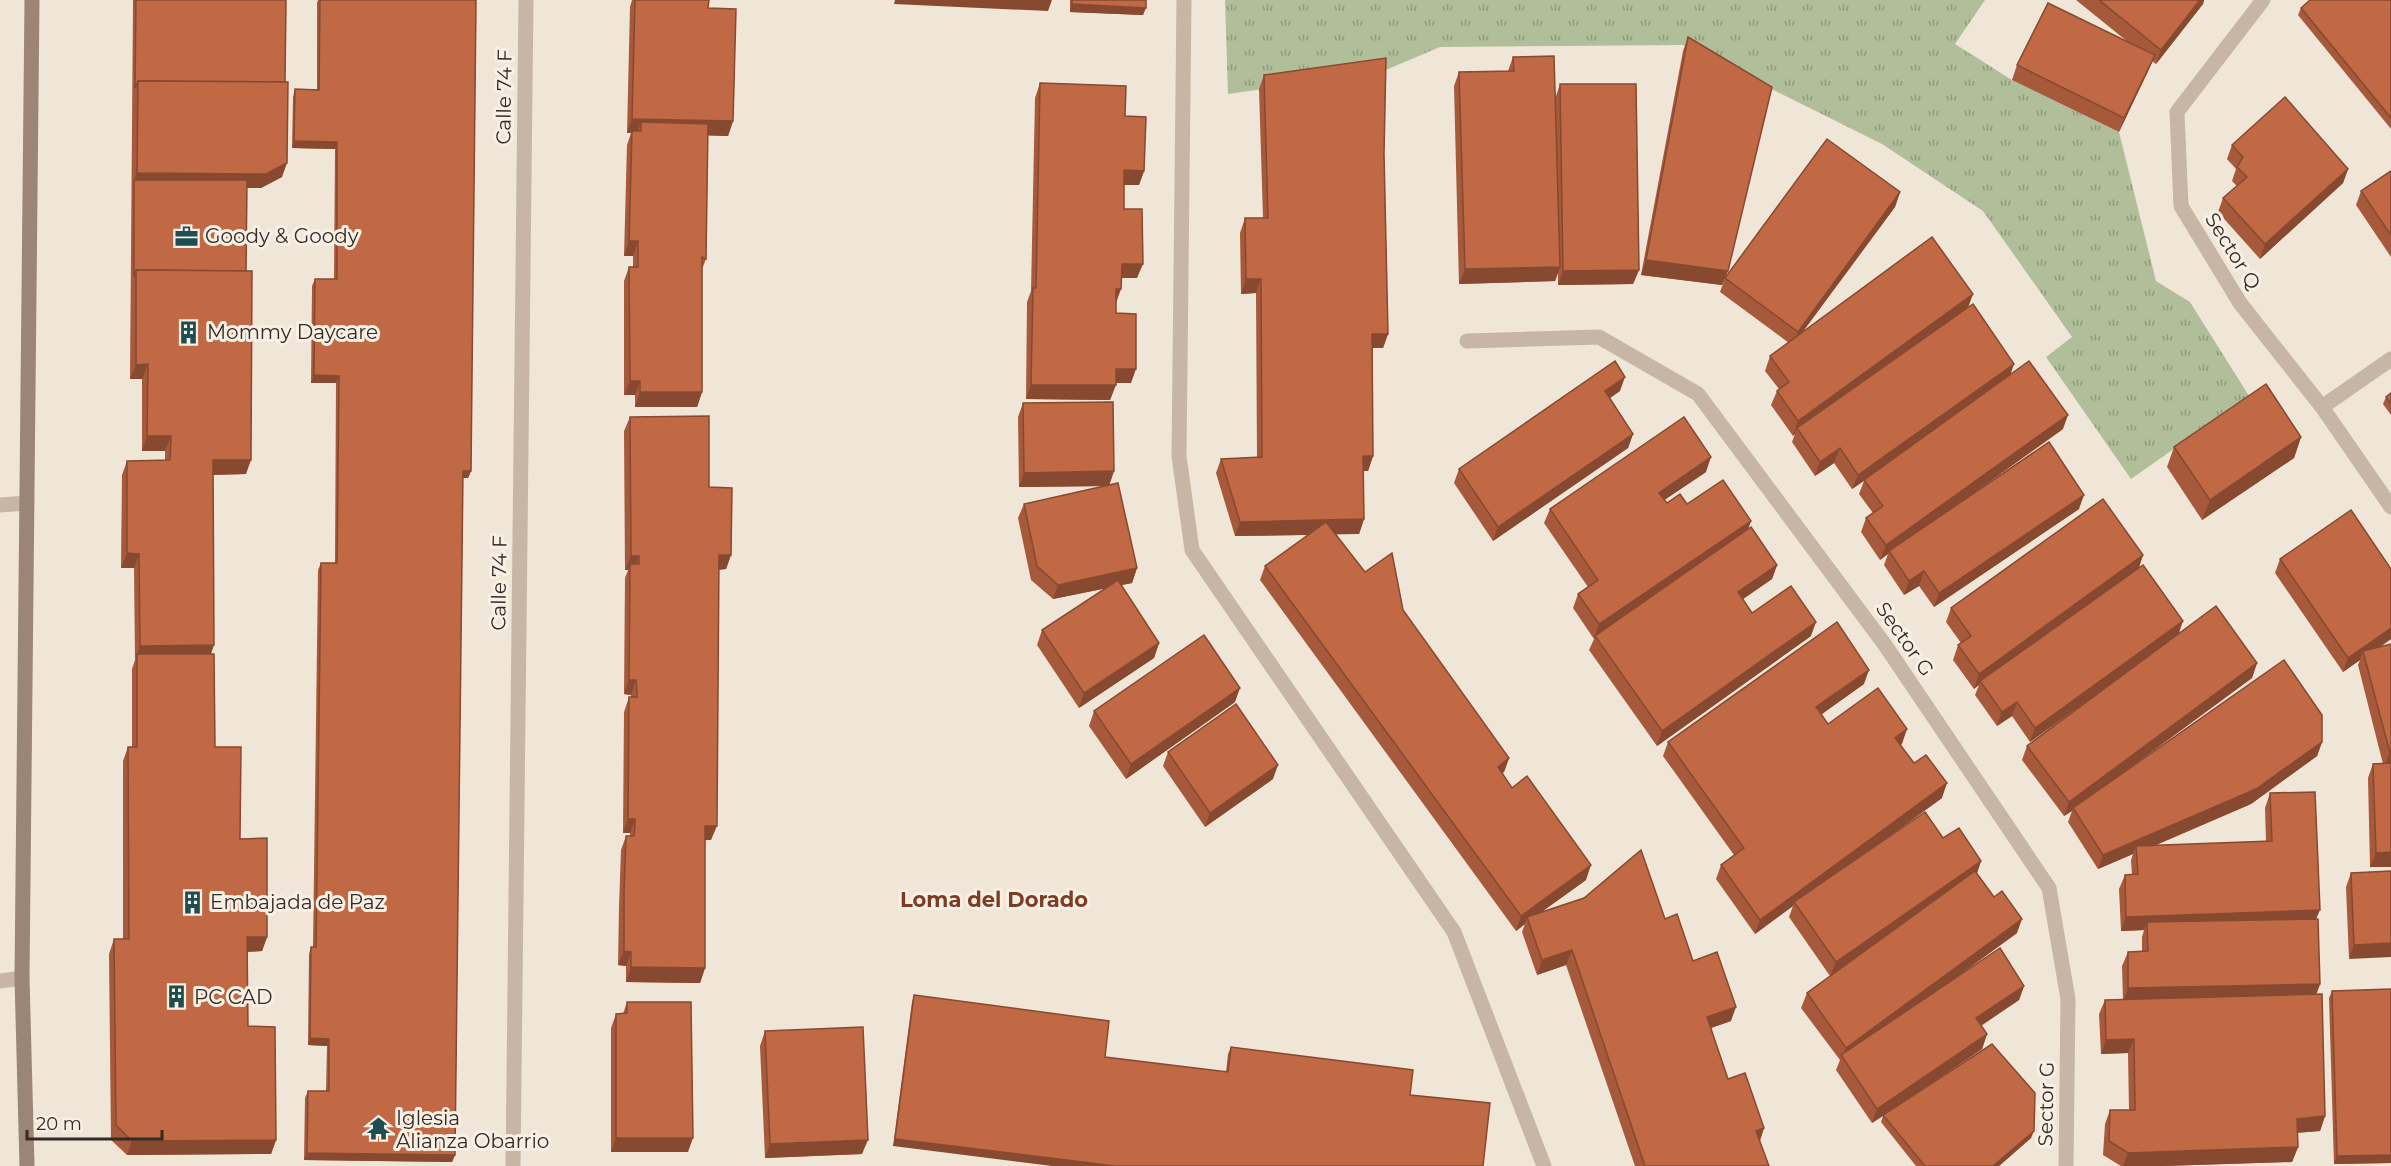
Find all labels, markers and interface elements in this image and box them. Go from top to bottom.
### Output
street label: Calle 74 F [491,49,517,145]
street label: Sector Q [2200,208,2266,294]
office icon: Goody & Goody [174,223,200,249]
place label: Goody & Goody [205,224,359,248]
building icon: Mommy Daycare [176,319,202,345]
place label: Mommy Daycare [207,320,378,344]
street label: Calle 74 F [486,535,512,631]
street label: Sector G [1871,597,1939,681]
district label: Loma del Dorado [900,887,1088,912]
building icon: Embajada de Paz [179,889,205,915]
place label: Embajada de Paz [210,890,385,914]
building icon: PC CAD [163,984,189,1010]
place label: PC CAD [194,985,272,1009]
street label: Sector G [2033,1061,2059,1147]
scale bar [27,1103,162,1141]
place label: Iglesia Alianza Obarrio [396,1106,549,1153]
text: 20 m [36,1113,82,1135]
temple icon: Iglesia Alianza Obarrio [365,1116,391,1142]

